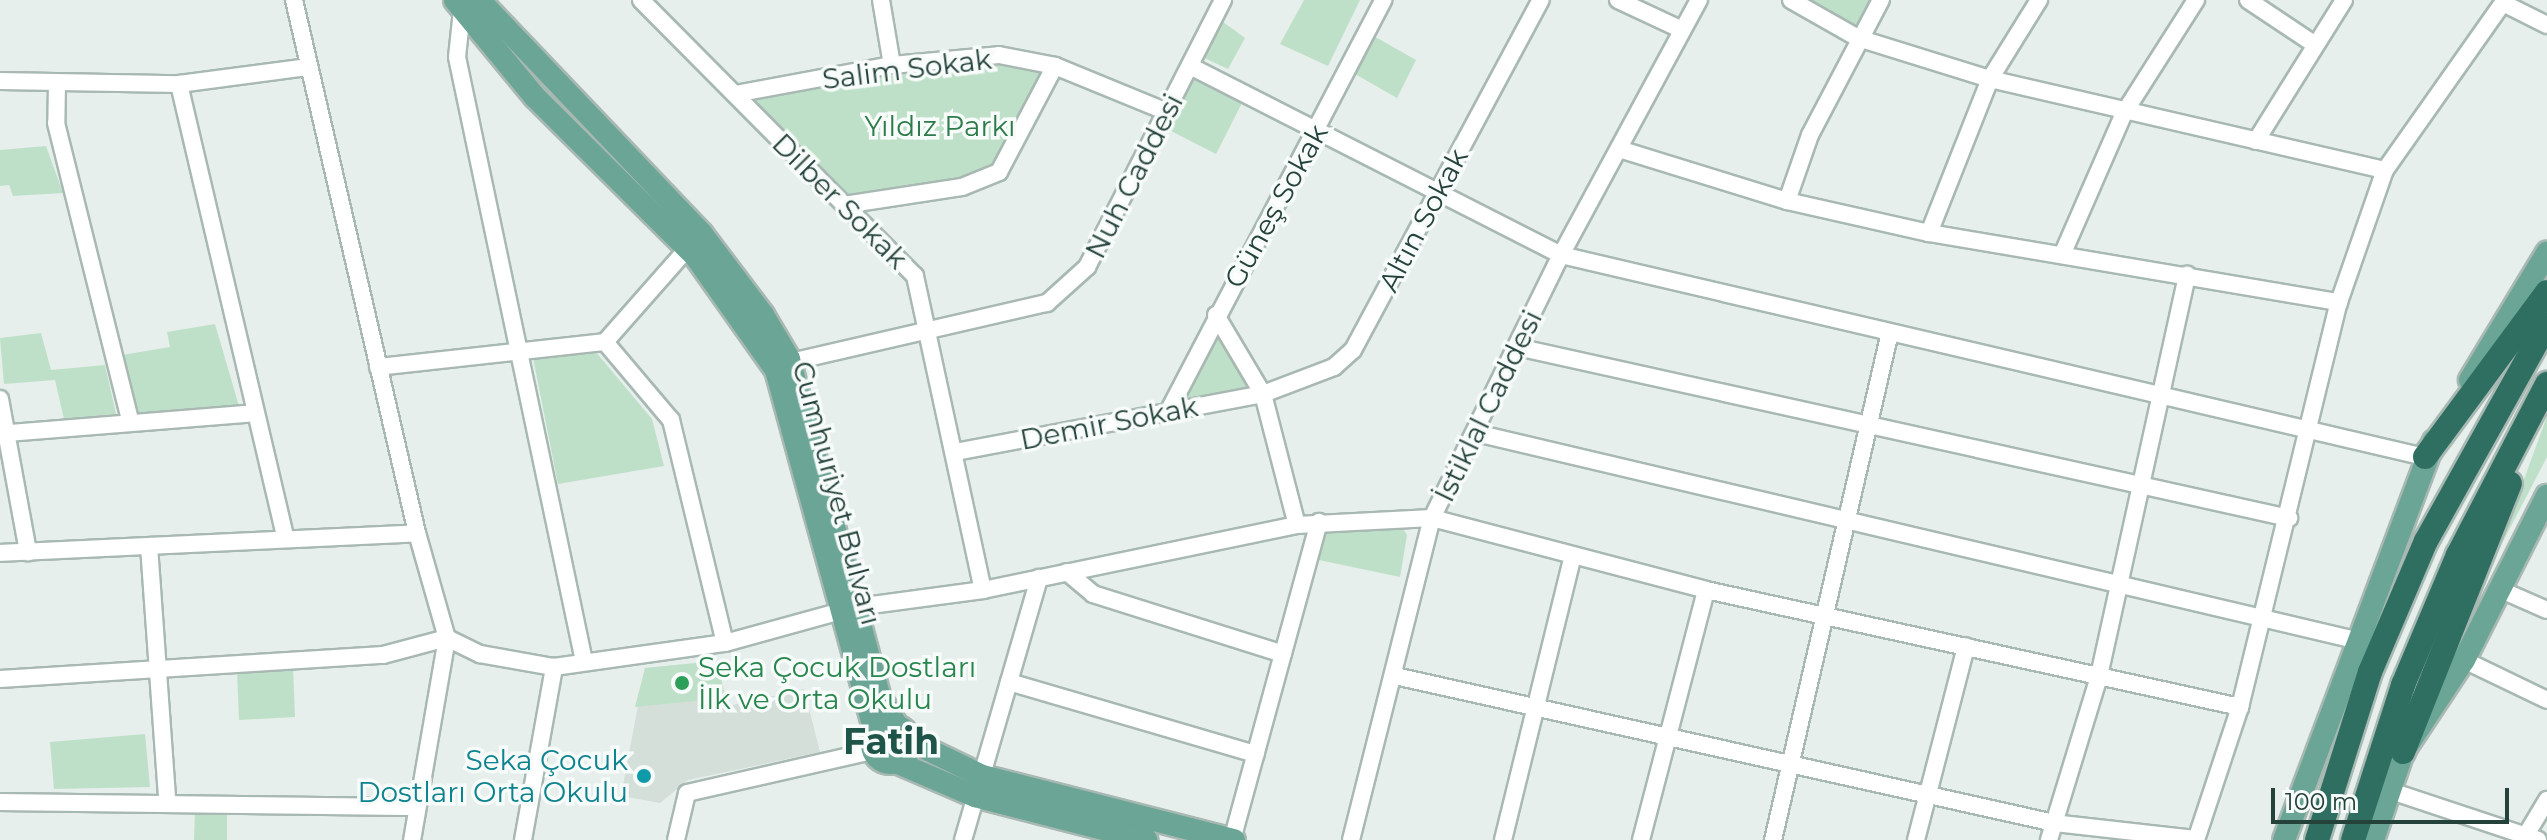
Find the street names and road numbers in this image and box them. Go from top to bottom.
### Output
street label: Salim Sokak [820,42,994,96]
street label: Nuh Caddesi [1078,88,1190,264]
street label: Güneş Sokak [1217,118,1335,294]
street label: Dilber Sokak [765,126,915,276]
street label: Altın Sokak [1371,143,1475,297]
street label: İstiklal Caddesi [1427,305,1549,507]
street label: Cumhuriyet Bulvarı [786,357,888,629]
street label: Demir Sokak [1017,389,1201,457]

